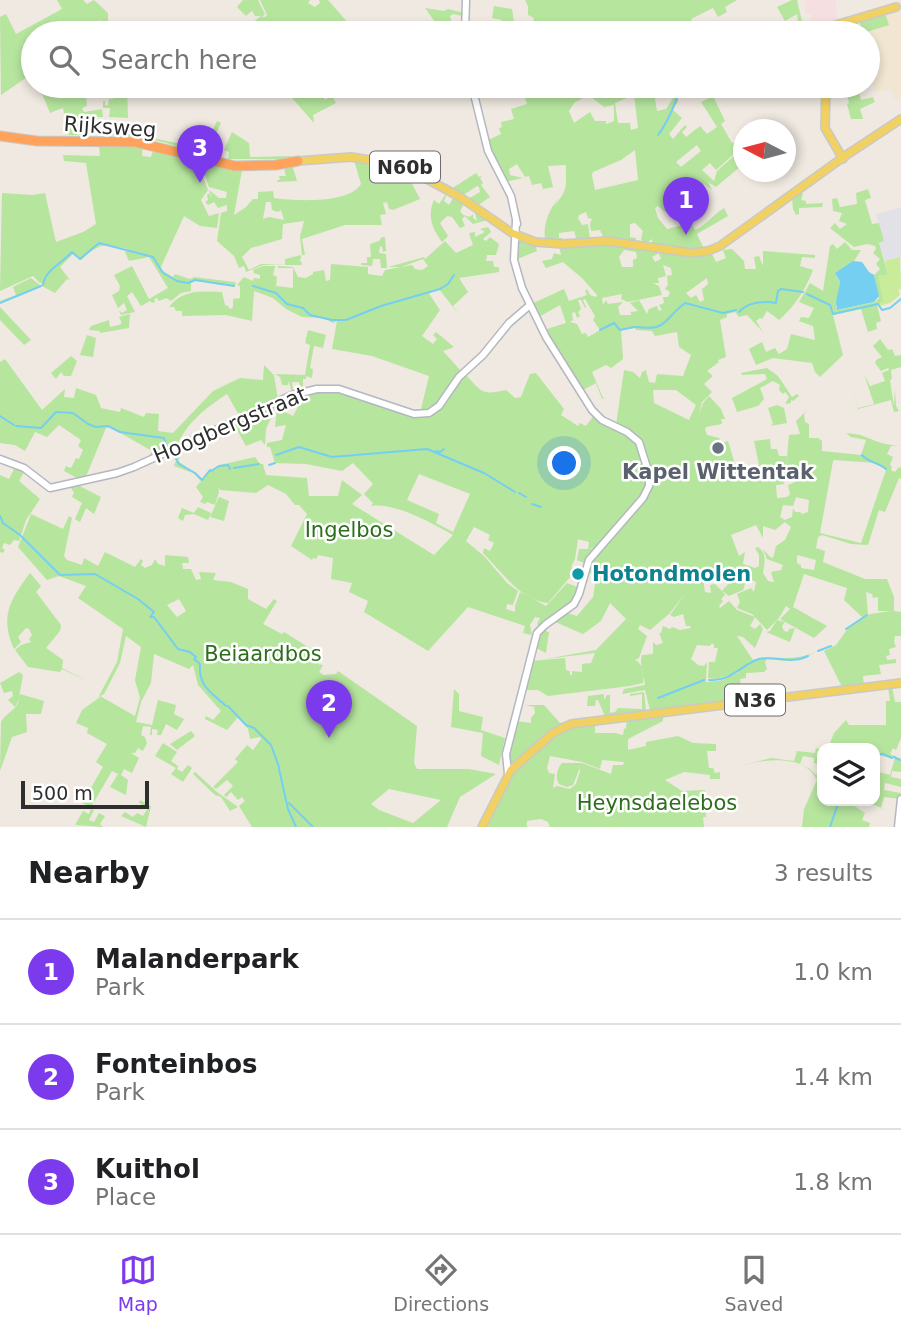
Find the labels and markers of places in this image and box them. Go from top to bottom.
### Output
pin: 3 [177,125,223,183]
pin: 1 [663,177,709,235]
marker: Kapel Wittentak [710,440,726,456]
place label: Kapel Wittentak [622,460,815,484]
place label: Hotondmolen [592,562,751,586]
marker: Hotondmolen [570,566,586,582]
pin: 2 [306,680,352,738]

